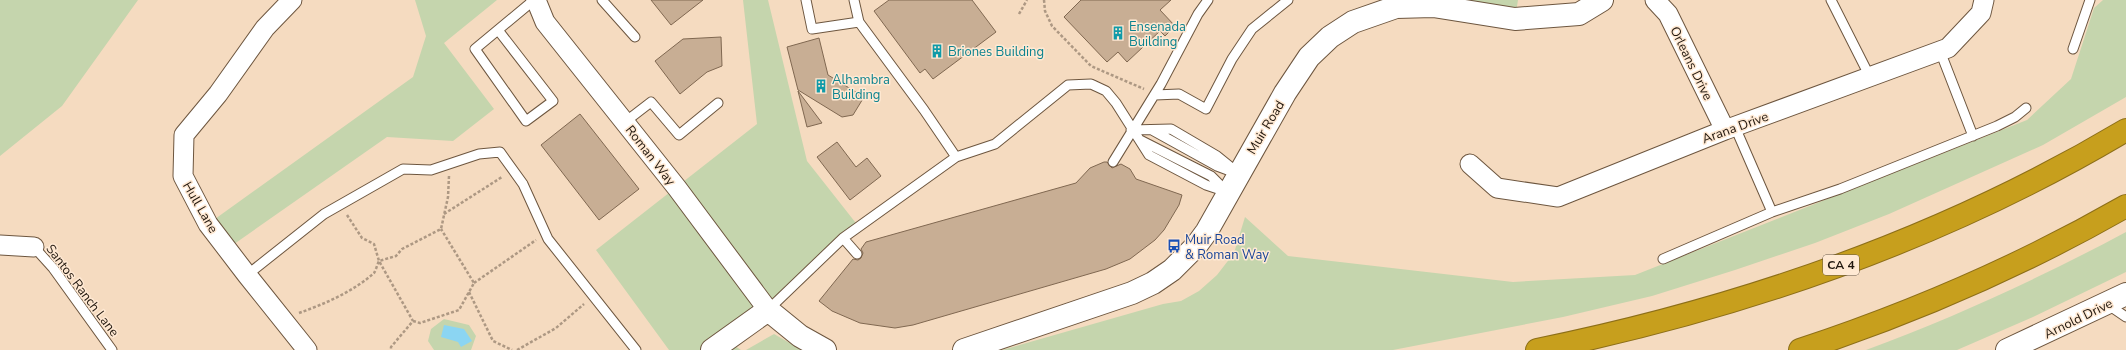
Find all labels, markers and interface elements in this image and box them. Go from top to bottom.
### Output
place label: Ensenada Building [1129,18,1186,51]
street label: Orleans Drive [1665,24,1717,103]
building icon: Ensenada Building [1110,25,1126,41]
building icon: Briones Building [929,43,945,59]
place label: Briones Building [948,43,1044,61]
place label: Alhambra Building [832,71,890,104]
building icon: Alhambra Building [813,78,829,94]
street label: Muir Road [1243,97,1289,158]
street label: Arana Drive [1700,108,1771,148]
street label: Roman Way [621,122,680,190]
street label: Hull Lane [178,179,222,237]
place label: Muir Road & Roman Way [1185,231,1269,264]
bus stop icon: Muir Road & Roman Way [1166,238,1182,254]
street label: Santos Ranch Lane [41,241,123,341]
road number: CA 4 [1823,255,1859,275]
street label: Arnold Drive [2041,294,2116,343]

